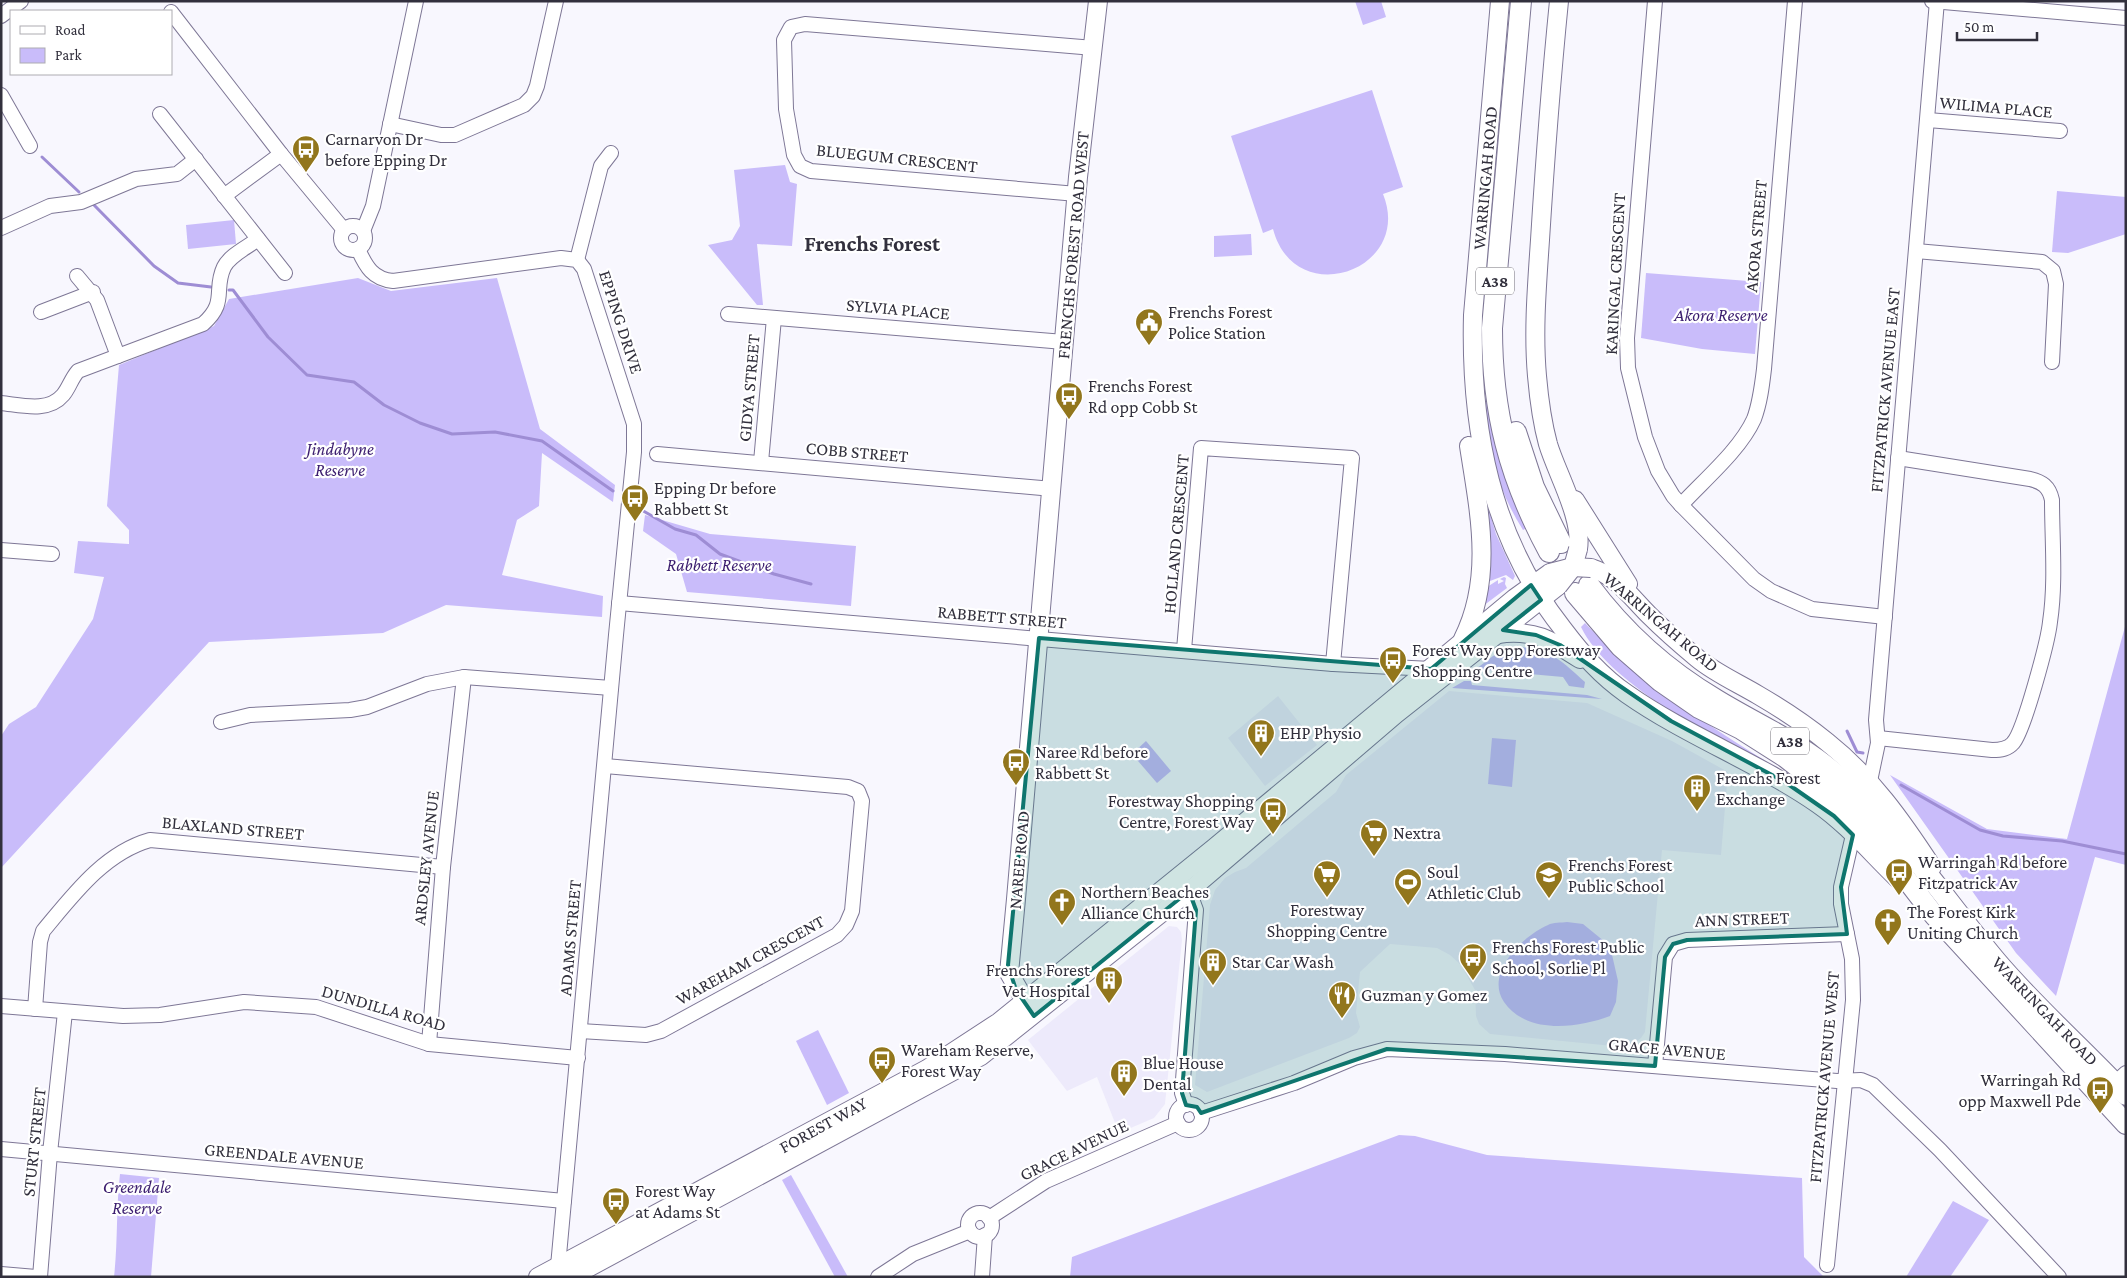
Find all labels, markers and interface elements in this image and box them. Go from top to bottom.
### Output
legend [10,10,172,75]
scale bar [1957,10,2037,42]
text: 50 m [1964,19,1994,35]
text: Road [55,22,86,38]
text: Park [55,47,82,63]
street label: WILIMA PLACE [1939,92,2054,122]
street label: WARRINGAH ROAD [1469,105,1501,251]
place label: Carnarvon Dr before Epping Dr [325,129,448,170]
street label: FRENCHS FOREST ROAD WEST [1053,130,1093,360]
bus stop icon: Carnarvon Dr before Epping Dr [291,134,321,173]
street label: BLUEGUM CRESCENT [815,140,979,176]
street label: AKORA STREET [1741,179,1771,293]
street label: KARINGAL CRESCENT [1601,192,1629,356]
district label: Frenchs Forest [804,231,941,256]
street label: EPPING DRIVE [595,268,647,376]
road number: A38 [1476,268,1514,294]
street label: FITZPATRICK AVENUE EAST [1866,286,1904,493]
street label: SYLVIA PLACE [845,295,951,323]
place label: Frenchs Forest Police Station [1168,302,1273,343]
park label: Akora Reserve [1673,305,1768,325]
public building icon: Frenchs Forest Police Station [1134,307,1164,346]
street label: GIDYA STREET [734,333,764,443]
place label: Frenchs Forest Rd opp Cobb St [1088,376,1199,417]
bus stop icon: Frenchs Forest Rd opp Cobb St [1054,381,1084,420]
street label: COBB STREET [805,438,909,466]
park label: Jindabyne Reserve [303,439,374,480]
street label: HOLLAND CRESCENT [1159,453,1193,615]
place label: Epping Dr before Rabbett St [654,478,776,519]
bus stop icon: Epping Dr before Rabbett St [620,483,650,522]
park label: Rabbett Reserve [667,555,772,575]
street label: WARRINGAH ROAD [1599,568,1723,676]
street label: RABBETT STREET [937,601,1068,633]
place label: Forest Way opp Forestway Shopping Centre [1412,640,1601,681]
bus stop icon: Forest Way opp Forestway Shopping Centre [1378,645,1408,684]
building icon: EHP Physio [1246,718,1276,757]
place label: EHP Physio [1280,723,1362,743]
road number: A38 [1771,728,1809,754]
place label: Naree Rd before Rabbett St [1035,742,1148,783]
bus stop icon: Naree Rd before Rabbett St [1001,747,1031,786]
place label: Frenchs Forest Exchange [1716,768,1821,809]
building icon: Frenchs Forest Exchange [1682,773,1712,812]
street label: ARDSLEY AVENUE [409,789,443,926]
place label: Forestway Shopping Centre, Forest Way [1108,791,1255,832]
bus stop icon: Forestway Shopping Centre, Forest Way [1258,796,1288,835]
street label: NAREE ROAD [1005,810,1033,910]
street label: BLAXLAND STREET [161,812,305,844]
supermarket icon: Nextra [1359,818,1389,857]
place label: Nextra [1393,823,1441,843]
place label: Warringah Rd before Fitzpatrick Av [1918,852,2067,893]
place label: Frenchs Forest Public School [1568,855,1673,896]
bus stop icon: Warringah Rd before Fitzpatrick Av [1884,857,1914,896]
supermarket icon: Forestway Shopping Centre [1312,859,1342,898]
school or university icon: Frenchs Forest Public School [1534,860,1564,899]
place label: Soul Athletic Club [1427,862,1521,903]
sports icon: Soul Athletic Club [1393,867,1423,906]
street label: ADAMS STREET [555,879,585,997]
place label: Northern Beaches Alliance Church [1081,882,1209,923]
church icon: Northern Beaches Alliance Church [1047,887,1077,926]
place label: Forestway Shopping Centre [1267,900,1387,941]
place label: The Forest Kirk Uniting Church [1907,902,2019,943]
street label: ANN STREET [1694,907,1790,931]
church icon: The Forest Kirk Uniting Church [1873,907,1903,946]
street label: WAREHAM CRESCENT [672,911,828,1009]
place label: Frenchs Forest Public School, Sorlie Pl [1492,937,1645,978]
bus stop icon: Frenchs Forest Public School, Sorlie Pl [1458,942,1488,981]
building icon: Star Car Wash [1198,947,1228,986]
place label: Star Car Wash [1232,952,1334,972]
street label: WARRINGAH ROAD [1988,952,2102,1070]
place label: Frenchs Forest Vet Hospital [986,960,1091,1001]
building icon: Frenchs Forest Vet Hospital [1094,965,1124,1004]
street label: FITZPATRICK AVENUE WEST [1805,970,1843,1184]
restaurant icon: Guzman y Gomez [1327,980,1357,1019]
street label: DUNDILLA ROAD [319,981,449,1035]
place label: Guzman y Gomez [1361,985,1488,1005]
street label: GRACE AVENUE [1607,1034,1727,1064]
place label: Wareham Reserve, Forest Way [901,1040,1034,1081]
bus stop icon: Wareham Reserve, Forest Way [867,1045,897,1084]
place label: Blue House Dental [1143,1053,1224,1094]
building icon: Blue House Dental [1109,1058,1139,1097]
place label: Warringah Rd opp Maxwell Pde [1958,1070,2082,1111]
bus stop icon: Warringah Rd opp Maxwell Pde [2085,1075,2115,1114]
street label: STURT STREET [18,1086,50,1198]
street label: FOREST WAY [776,1093,871,1157]
street label: GRACE AVENUE [1017,1115,1132,1185]
street label: GREENDALE AVENUE [203,1139,365,1173]
park label: Greendale Reserve [103,1177,171,1218]
place label: Forest Way at Adams St [635,1181,721,1222]
bus stop icon: Forest Way at Adams St [601,1186,631,1225]

